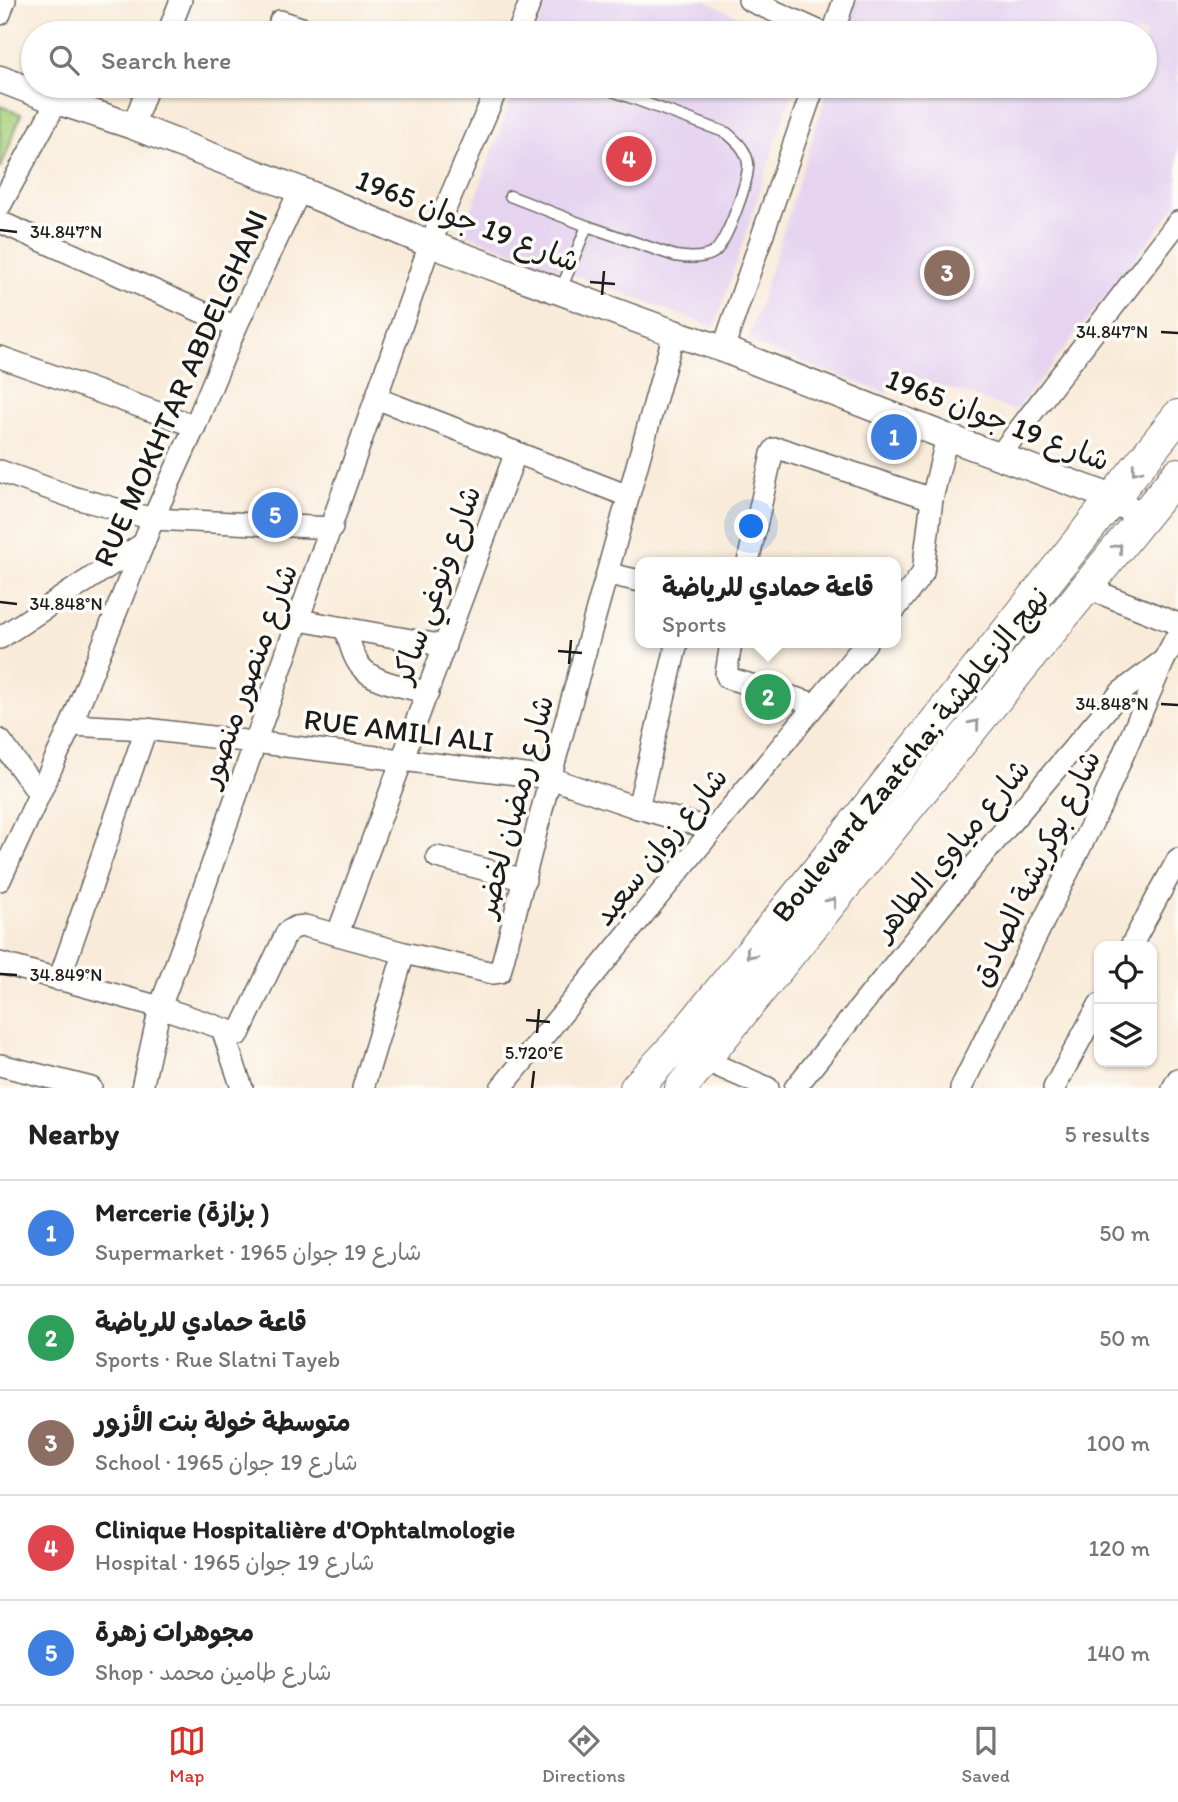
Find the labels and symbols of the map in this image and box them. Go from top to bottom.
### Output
pin: 4 [606,133,652,185]
street label: شارع 19 جوان 1965 [350,160,585,282]
street label: RUE MOKHTAR ABDELGHANI [84,204,276,572]
text: 34.847°N [30,221,102,243]
pin: 3 [924,247,970,299]
text: 34.847°N [1076,321,1148,343]
street label: شارع 19 جوان 1965 [881,360,1115,478]
pin: 1 [871,411,917,463]
one-way arrow [1131,462,1144,474]
street label: شارع ونوغي ساكر [382,480,496,693]
pin: 5 [252,489,298,541]
your location [734,509,768,543]
one-way arrow [1110,544,1122,557]
street label: شارع منصور منصور [189,559,308,795]
street label: Boulevard Zaatcha; نهج الزعاطشة [763,579,1059,931]
text: 34.848°N [29,593,103,615]
pin: 2 [745,671,791,723]
street label: شارع رمضان لخضر [466,691,564,925]
text: 34.848°N [1075,693,1149,715]
street label: RUE AMILI ALI [302,700,496,760]
one-way arrow [966,720,979,732]
street label: شارع بوكريشة الصادق [962,744,1111,994]
street label: شارع مياوي الطاهر [862,751,1040,952]
street label: شارع زوان سعيد [585,759,738,935]
one-way arrow [823,897,836,909]
one-way arrow [746,946,758,959]
text: 34.849°N [30,964,102,986]
text: 5.720°E [505,1042,563,1064]

